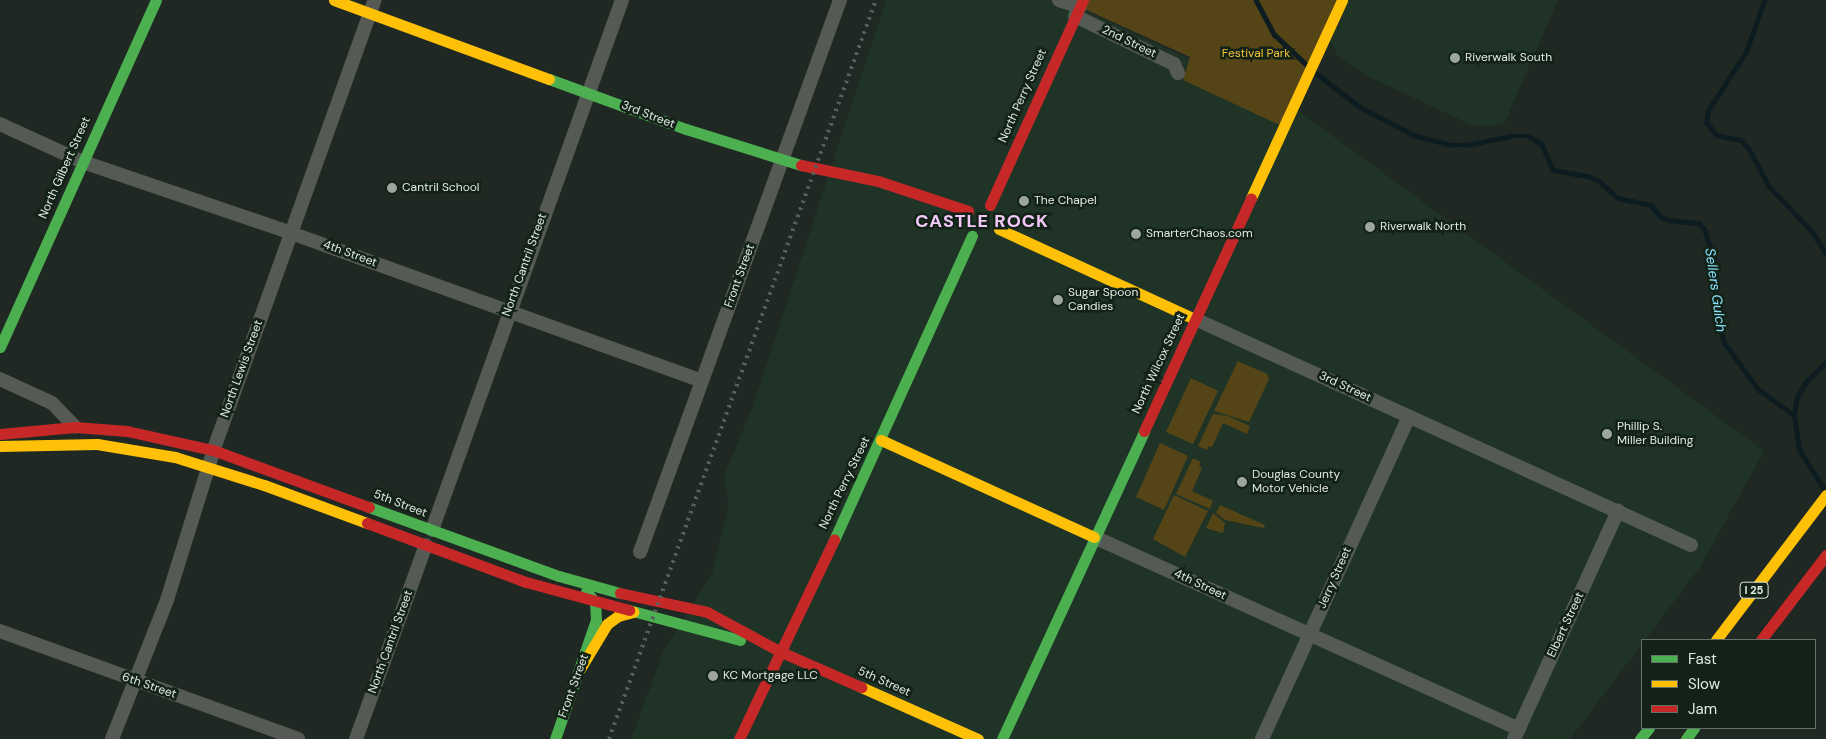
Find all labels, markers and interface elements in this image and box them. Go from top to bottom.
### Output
street label: 2nd Street [1100,23,1158,61]
street label: North Perry Street [996,47,1050,145]
park label: Festival Park [1222,47,1290,61]
place label: Riverwalk South [1465,51,1552,65]
marker: Riverwalk South [1449,52,1461,64]
street label: 3rd Street [619,98,677,132]
street label: North Gilbert Street [36,115,94,221]
place label: Cantril School [402,181,480,195]
marker: Cantril School [386,182,398,194]
place label: The Chapel [1034,194,1097,208]
marker: The Chapel [1018,195,1030,207]
district label: CASTLE ROCK [914,210,1050,232]
street label: North Cantril Street [500,212,550,318]
place label: Riverwalk North [1380,220,1466,234]
marker: Riverwalk North [1364,221,1376,233]
place label: SmarterChaos.com [1146,227,1253,241]
marker: SmarterChaos.com [1130,228,1142,240]
street label: 4th Street [321,238,379,270]
street label: Front Street [722,242,758,310]
water label: Sellers Gulch [1702,247,1730,333]
place label: Sugar Spoon Candies [1068,286,1138,314]
marker: Sugar Spoon Candies [1052,294,1064,306]
street label: North Wilcox Street [1130,312,1188,416]
street label: North Lewis Street [218,318,266,420]
street label: 3rd Street [1317,369,1373,405]
place label: Phillip S. Miller Building [1617,420,1693,448]
marker: Phillip S. Miller Building [1601,428,1613,440]
street label: North Perry Street [816,435,874,531]
place label: Douglas County Motor Vehicle [1252,468,1340,496]
marker: Douglas County Motor Vehicle [1236,476,1248,488]
street label: 5th Street [371,487,429,521]
street label: Jerry Street [1315,545,1355,611]
street label: 4th Street [1172,567,1228,603]
road number: I 25 [1739,582,1769,598]
street label: North Cantril Street [366,589,416,695]
street label: Elbert Street [1545,590,1587,660]
legend [1641,639,1816,729]
text: Fast [1688,649,1717,669]
street label: Front Street [556,652,592,720]
street label: 5th Street [855,664,913,700]
place label: KC Mortgage LLC [723,669,818,683]
street label: 6th Street [120,670,178,702]
marker: KC Mortgage LLC [707,670,719,682]
text: Slow [1688,674,1720,694]
text: Jam [1688,699,1717,719]

